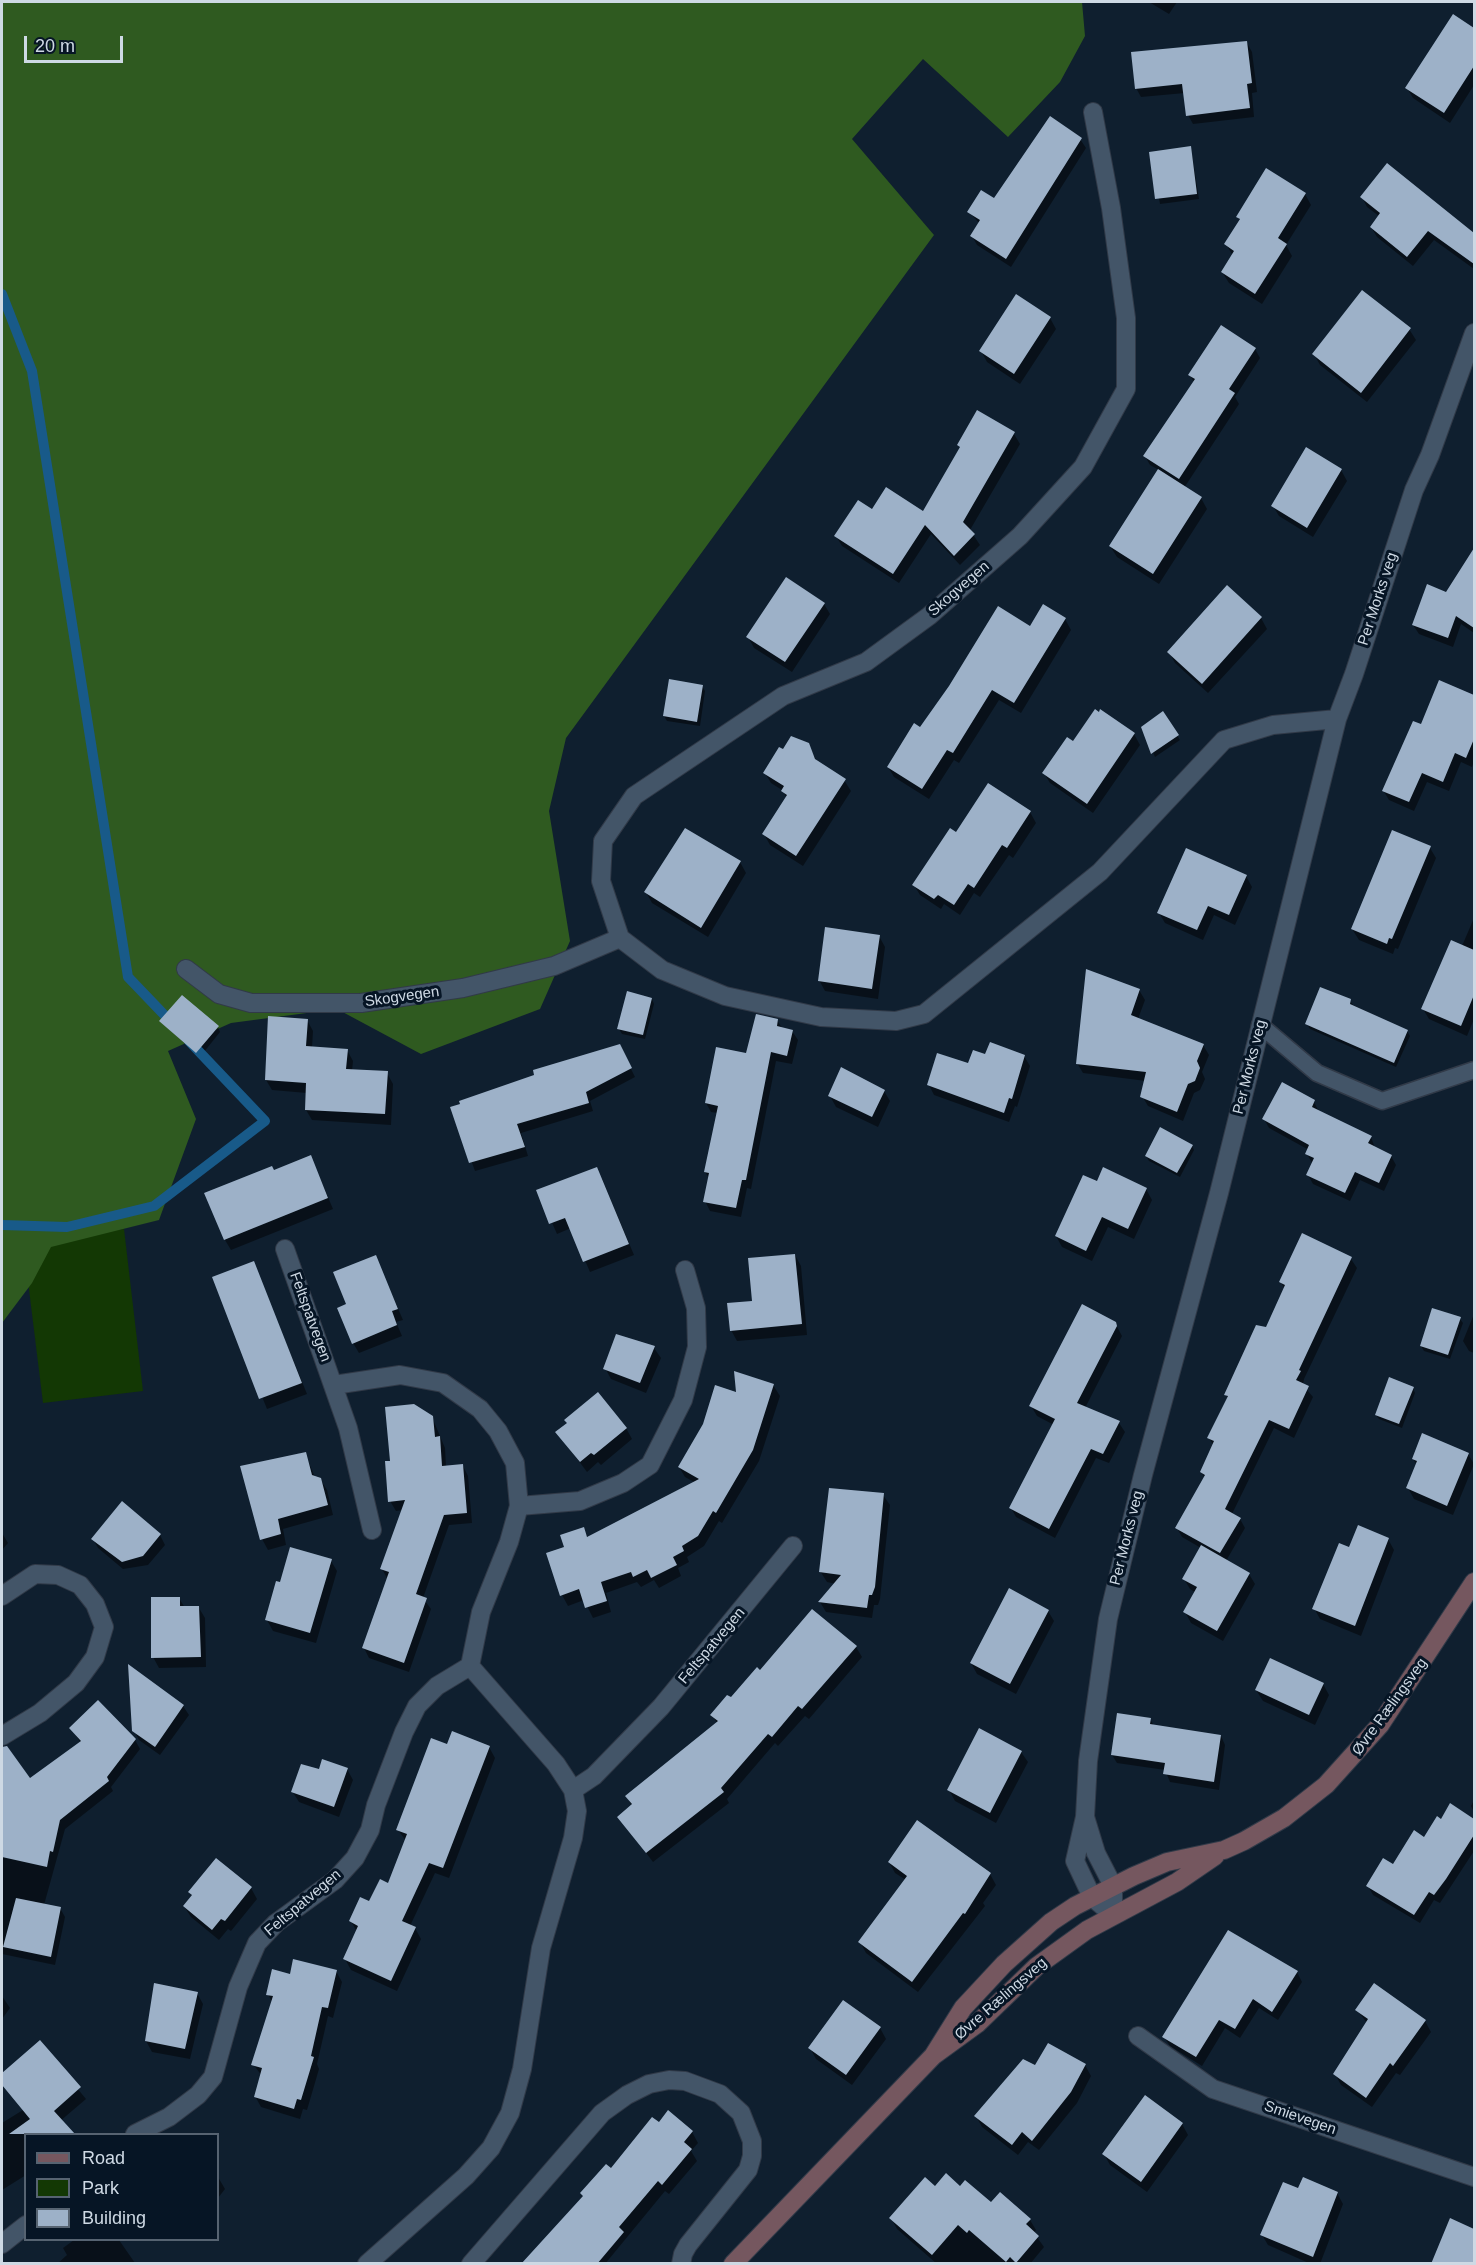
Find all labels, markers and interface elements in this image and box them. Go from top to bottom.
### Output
scale bar [27,24,126,62]
text: 20 m [35,36,75,56]
street label: Per Morks veg [1355,550,1401,648]
street label: Skogvegen [925,558,993,620]
street label: Skogvegen [364,983,440,1011]
street label: Per Morks veg [1230,1018,1270,1116]
street label: Feltspatvegen [285,1270,335,1364]
street label: Per Morks veg [1107,1489,1147,1587]
street label: Feltspatvegen [675,1604,749,1688]
street label: Øvre Rælingsveg [1349,1655,1431,1759]
street label: Feltspatvegen [261,1866,345,1940]
street label: Øvre Rælingsveg [951,1954,1051,2044]
street label: Smievegen [1262,2097,1338,2139]
legend [24,2133,219,2241]
text: Road [82,2148,125,2168]
text: Park [82,2178,119,2198]
text: Building [82,2208,146,2228]

